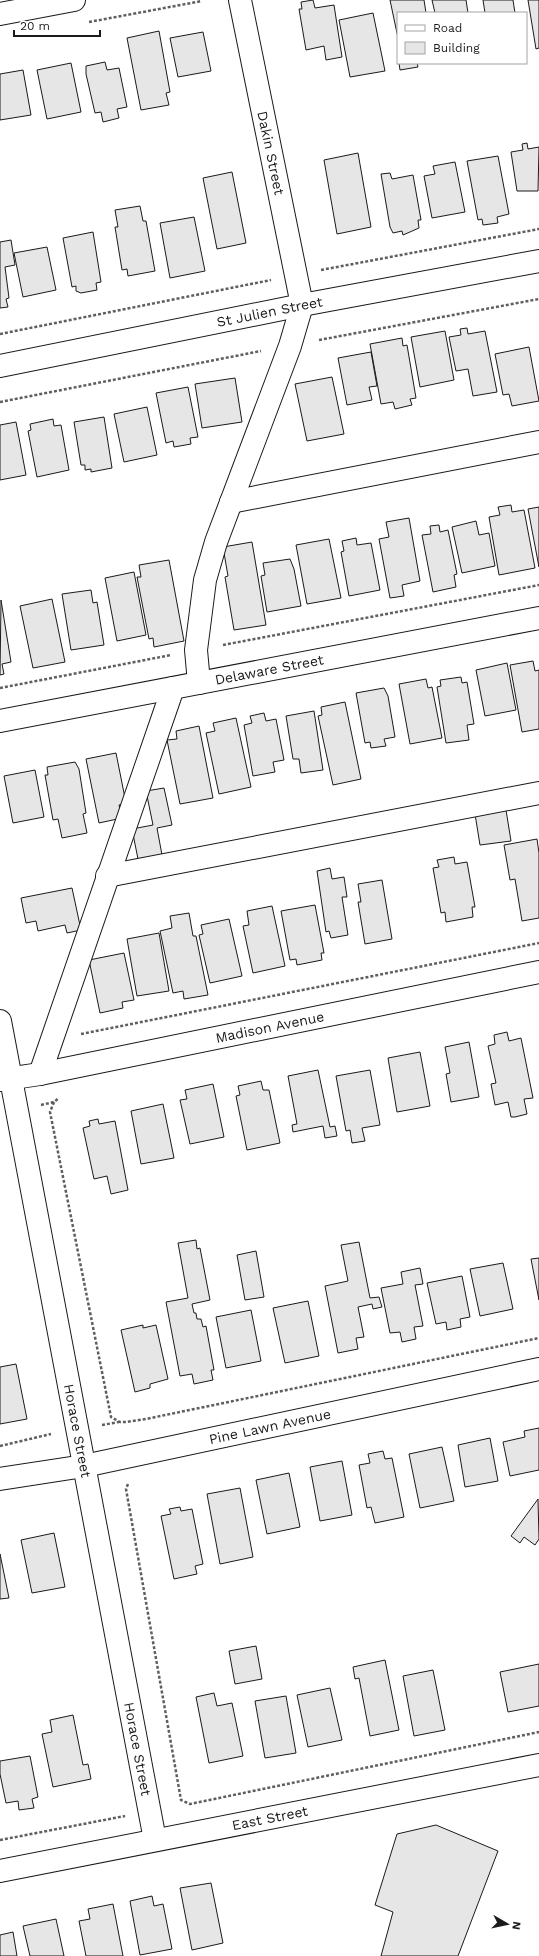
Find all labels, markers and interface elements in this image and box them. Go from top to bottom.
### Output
scale bar [14,12,100,38]
legend [397,12,527,64]
text: 20 m [20,19,50,33]
text: Road [433,21,462,35]
text: Building [433,41,480,55]
street label: Dakin Street [254,110,288,196]
street label: St Julien Street [215,293,324,330]
street label: Delaware Street [213,651,325,688]
street label: Madison Avenue [214,1008,326,1046]
street label: Horace Street [61,1383,94,1479]
street label: Pine Lawn Avenue [207,1406,332,1447]
street label: Horace Street [121,1701,155,1797]
street label: East Street [230,1803,309,1833]
north arrow [487,1904,527,1944]
text: N [509,1920,523,1931]

